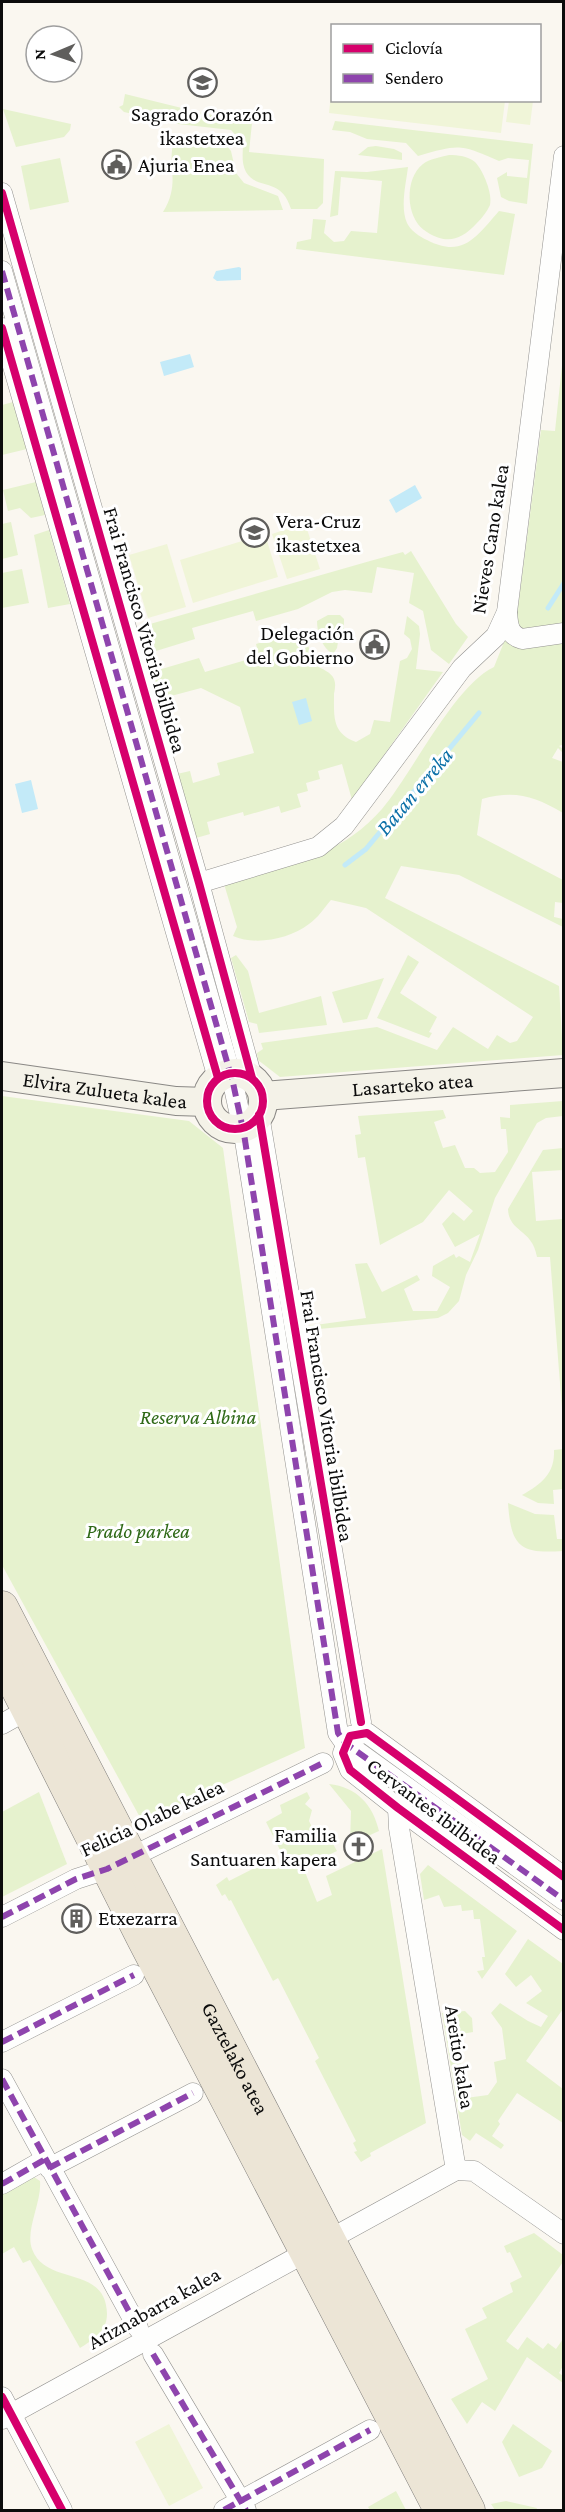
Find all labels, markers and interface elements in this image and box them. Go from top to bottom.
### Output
north arrow [24,24,84,84]
legend [331,24,541,102]
text: Ciclovía [385,38,443,58]
text: N [31,49,48,60]
school or university icon: Sagrado Corazón ikastetxea [186,67,218,99]
text: Sendero [385,68,443,88]
place label: Sagrado Corazón ikastetxea [131,102,273,150]
public building icon: Ajuria Enea [101,149,133,181]
place label: Ajuria Enea [138,153,235,177]
street label: Nieves Cano kalea [466,462,514,616]
street label: Frai Francisco Vitoria ibilbidea [98,504,192,756]
place label: Vera-Cruz ikastetxea [276,509,361,557]
school or university icon: Vera-Cruz ikastetxea [239,517,271,549]
place label: Delegación del Gobierno [246,621,354,669]
public building icon: Delegación del Gobierno [359,629,391,661]
water label: Batan erreka [371,743,458,840]
street label: Elvira Zulueta kalea [21,1067,188,1113]
street label: Lasarteko atea [351,1068,474,1101]
street label: Frai Francisco Vitoria ibilbidea [295,1288,359,1544]
park label: Reserva Albina [140,1405,256,1429]
park label: Prado parkea [86,1519,190,1543]
street label: Cervantes ibilbidea [362,1753,506,1869]
street label: Felicia Olabe kalea [77,1774,228,1862]
place label: Familia Santuaren kapera [190,1823,337,1871]
church icon: Familia Santuaren kapera [342,1831,374,1863]
building icon: Etxezarra [61,1902,93,1934]
place label: Etxezarra [98,1906,178,1930]
street label: Gaztelako atea [196,1998,274,2119]
street label: Areitio kalea [440,2003,480,2111]
street label: Ariznabarra kalea [84,2262,225,2354]

